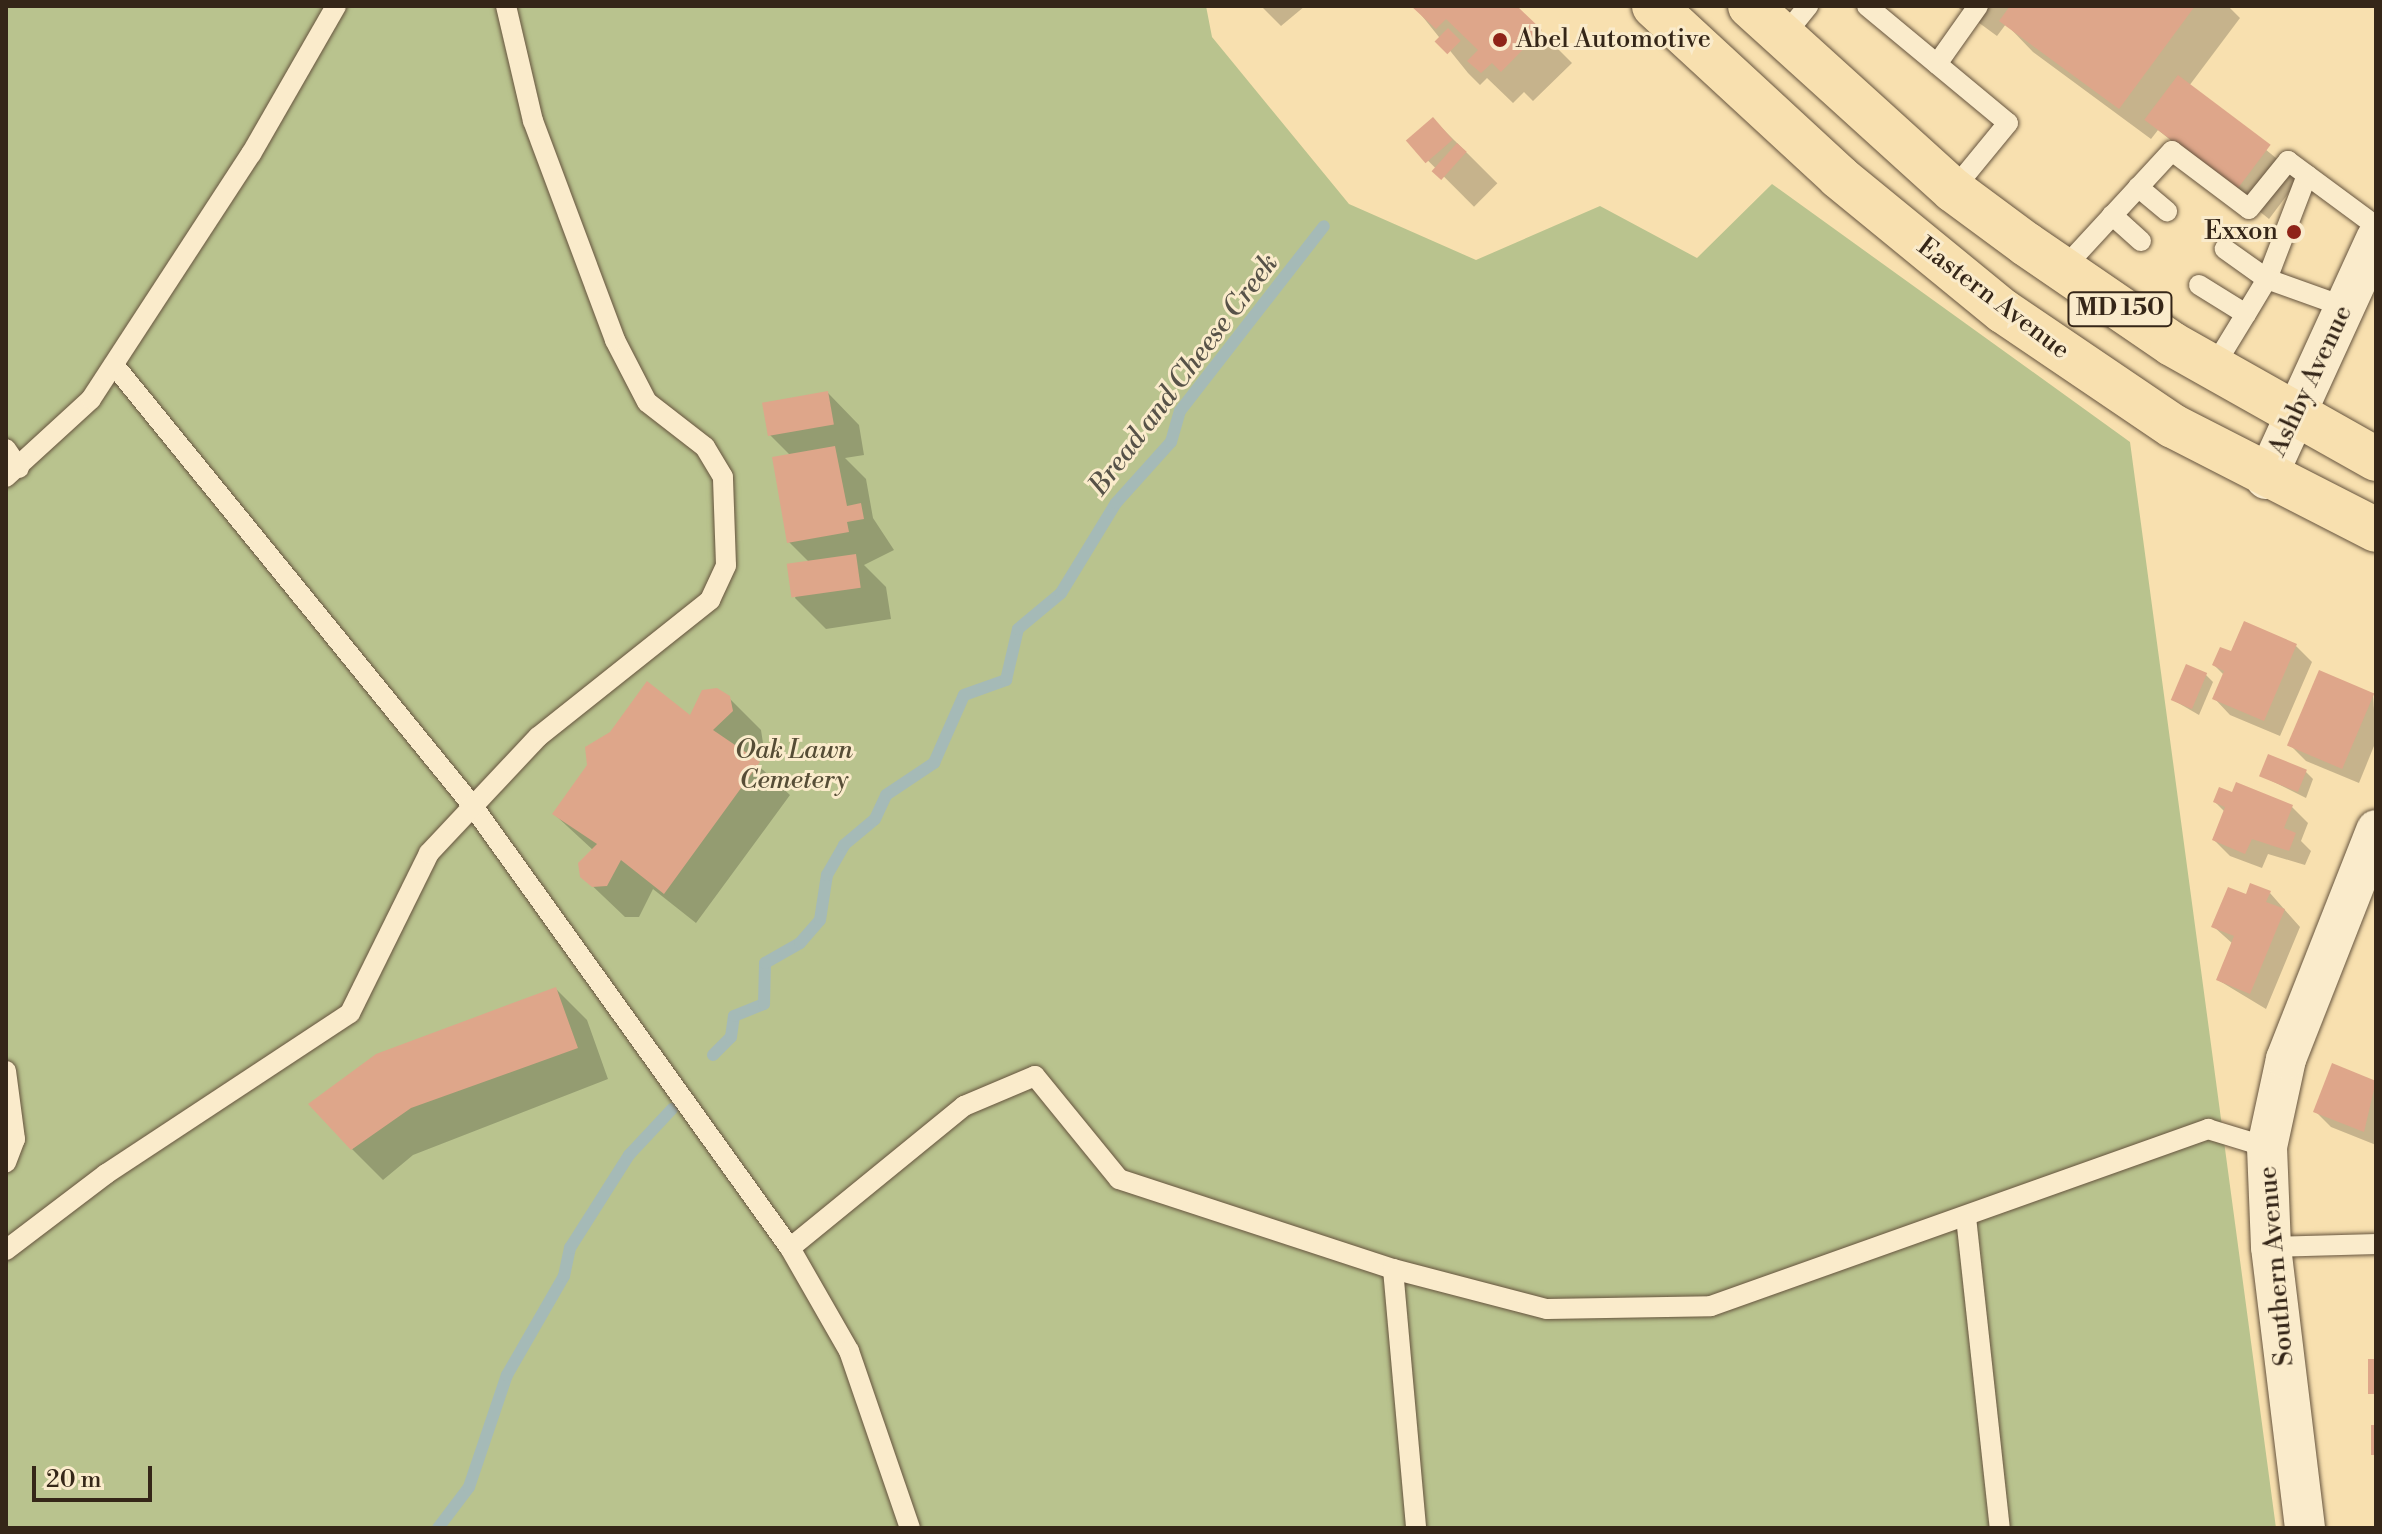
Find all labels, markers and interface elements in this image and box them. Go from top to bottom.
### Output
place label: Abel Automotive [1516,24,1711,56]
marker: Abel Automotive [1491,31,1509,49]
place label: Exxon [2204,216,2278,248]
marker: Exxon [2285,223,2303,241]
street label: Eastern Avenue [1911,231,2075,367]
water label: Bread and Cheese Creek [1082,247,1286,503]
road number: MD 150 [2066,289,2174,329]
street label: Ashby Avenue [2262,301,2360,461]
park label: Oak Lawn Cemetery [735,735,853,796]
street label: Southern Avenue [2253,1165,2301,1367]
scale bar [36,1450,156,1500]
text: 20 m [46,1465,102,1495]

